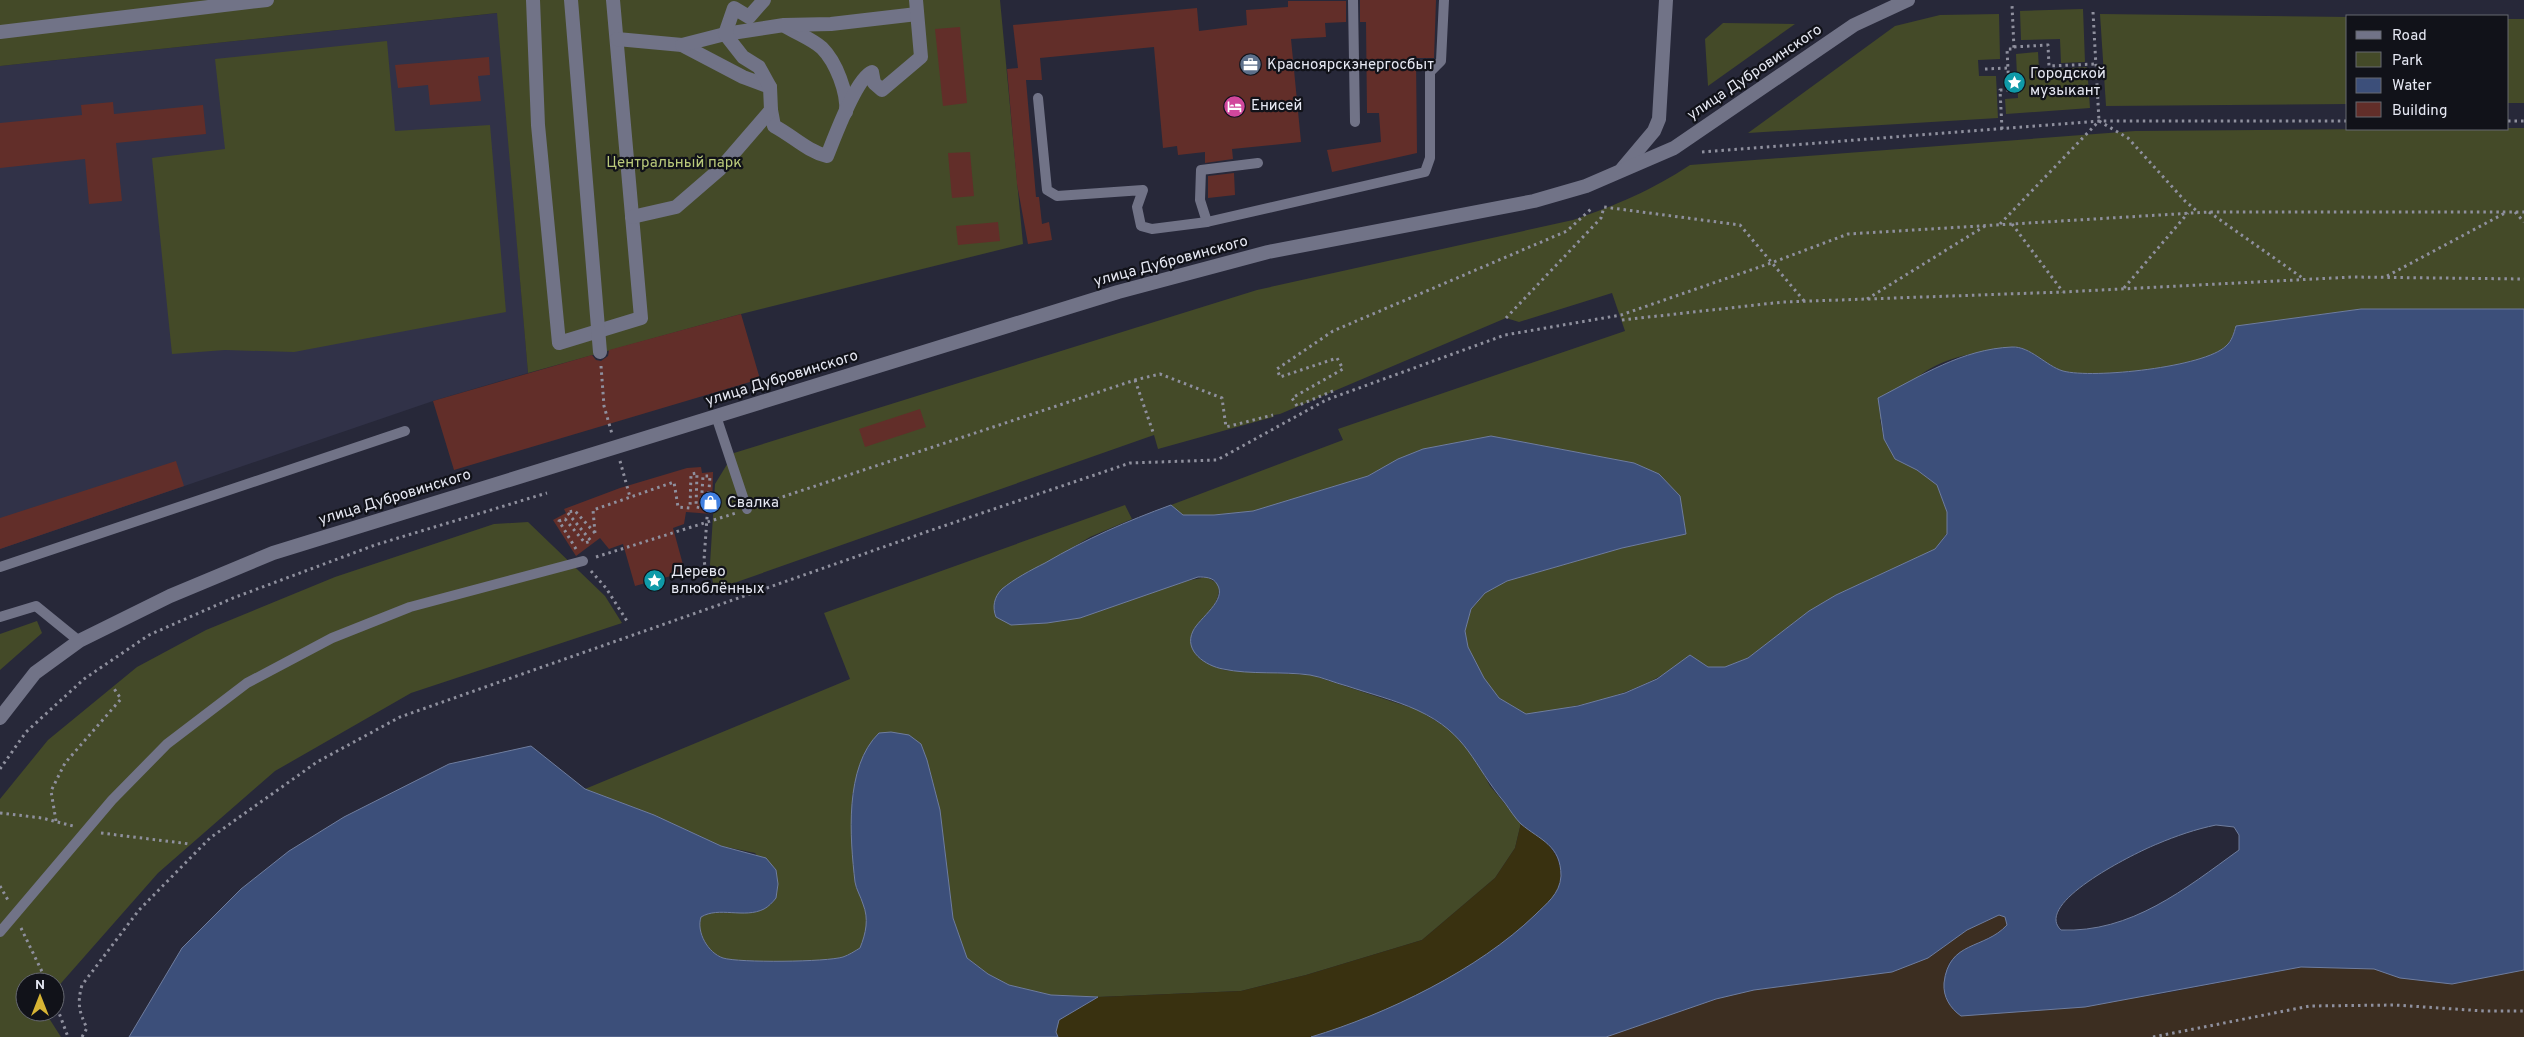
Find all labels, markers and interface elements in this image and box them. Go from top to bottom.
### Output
legend [2346,15,2509,130]
street label: улица Дубровинского [1684,21,1826,125]
text: Road [2392,27,2427,46]
text: Park [2392,52,2423,71]
office icon: Красноярскэнергосбыт [1239,53,1263,77]
place label: Красноярскэнергосбыт [1267,56,1434,75]
place label: Городской музыкант [2030,65,2106,101]
place icon: Городской музыкант [2002,71,2026,95]
text: Water [2392,77,2432,96]
hotel icon: Енисей [1223,94,1247,118]
place label: Енисей [1251,97,1302,116]
text: Building [2392,102,2447,121]
park label: Центральный парк [606,154,742,173]
street label: улица Дубровинского [1092,232,1250,292]
street label: улица Дубровинского [703,347,861,411]
street label: улица Дубровинского [316,466,474,530]
shop icon: Свалка [699,491,723,515]
place label: Свалка [727,494,779,513]
place label: Дерево влюблённых [671,563,765,599]
place icon: Дерево влюблённых [643,569,667,593]
north arrow [15,972,65,1022]
text: N [35,977,45,994]

